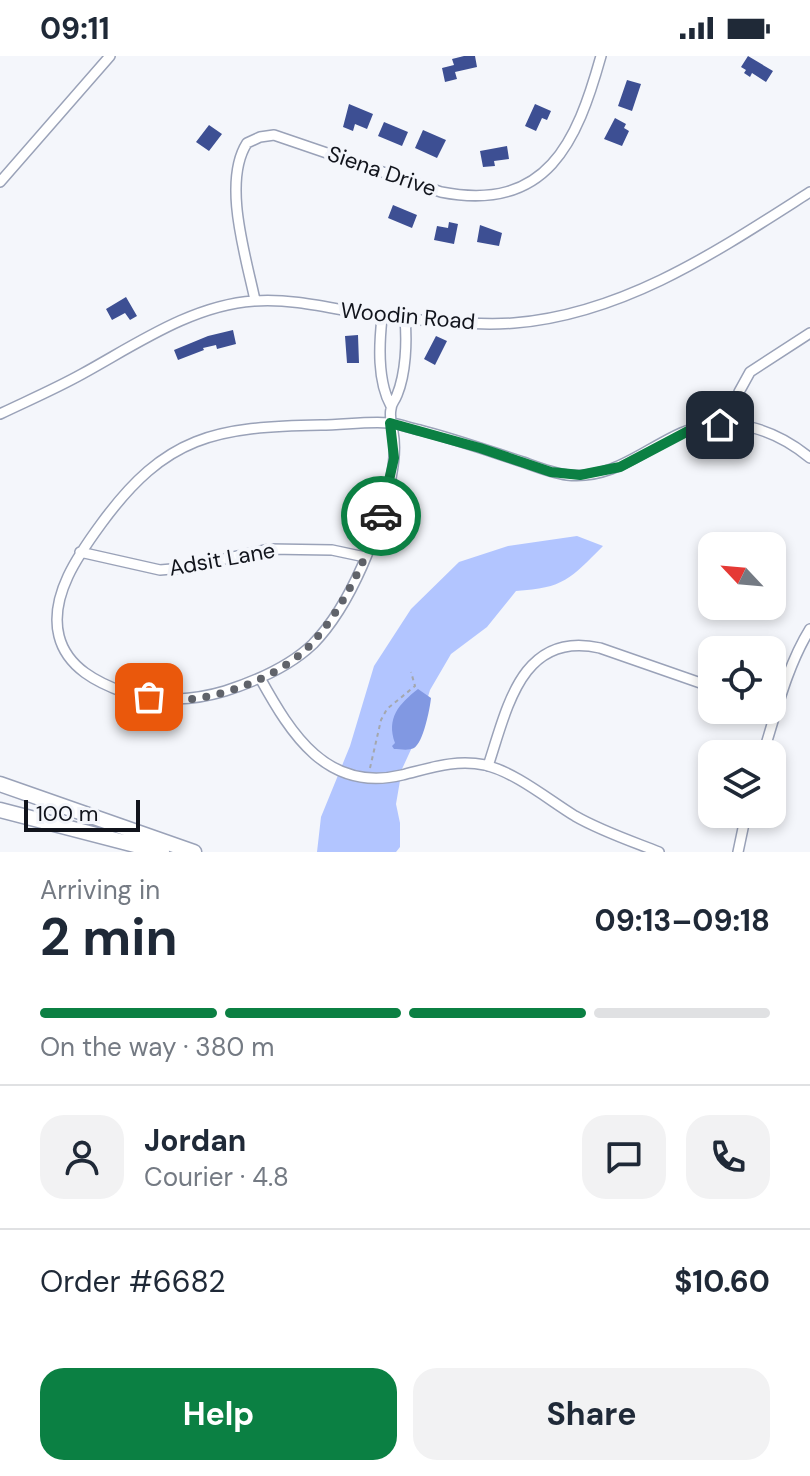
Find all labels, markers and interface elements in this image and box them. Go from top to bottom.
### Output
text: 09:11 [40,9,110,48]
street label: Siena Drive [324,139,440,203]
street label: Woodin Road [339,296,477,336]
pin [686,391,754,459]
icon: home [698,403,742,447]
courier [341,476,421,556]
icon: car [359,494,403,538]
north arrow [698,532,786,620]
map controls [698,532,786,828]
street label: Adsit Lane [167,535,277,583]
button: locate [698,636,786,724]
pin [115,663,183,731]
icon: bag [127,675,171,719]
button: layers [698,740,786,828]
scale bar [24,796,140,832]
text: 100 m [36,799,98,828]
text: Arriving in [40,873,160,907]
text: 09:13–09:18 [595,901,770,940]
text: 2 min [40,903,178,971]
text: On the way · 380 m [40,1030,274,1064]
button: person [40,1115,124,1199]
button: chat [582,1115,666,1199]
button: phone [686,1115,770,1199]
text: Jordan [144,1121,246,1160]
text: Courier · 4.8 [144,1160,289,1194]
text: Order #6682 [40,1262,226,1301]
text: $10.60 [674,1262,770,1301]
button: Help [40,1368,397,1460]
button: Share [413,1368,770,1460]

